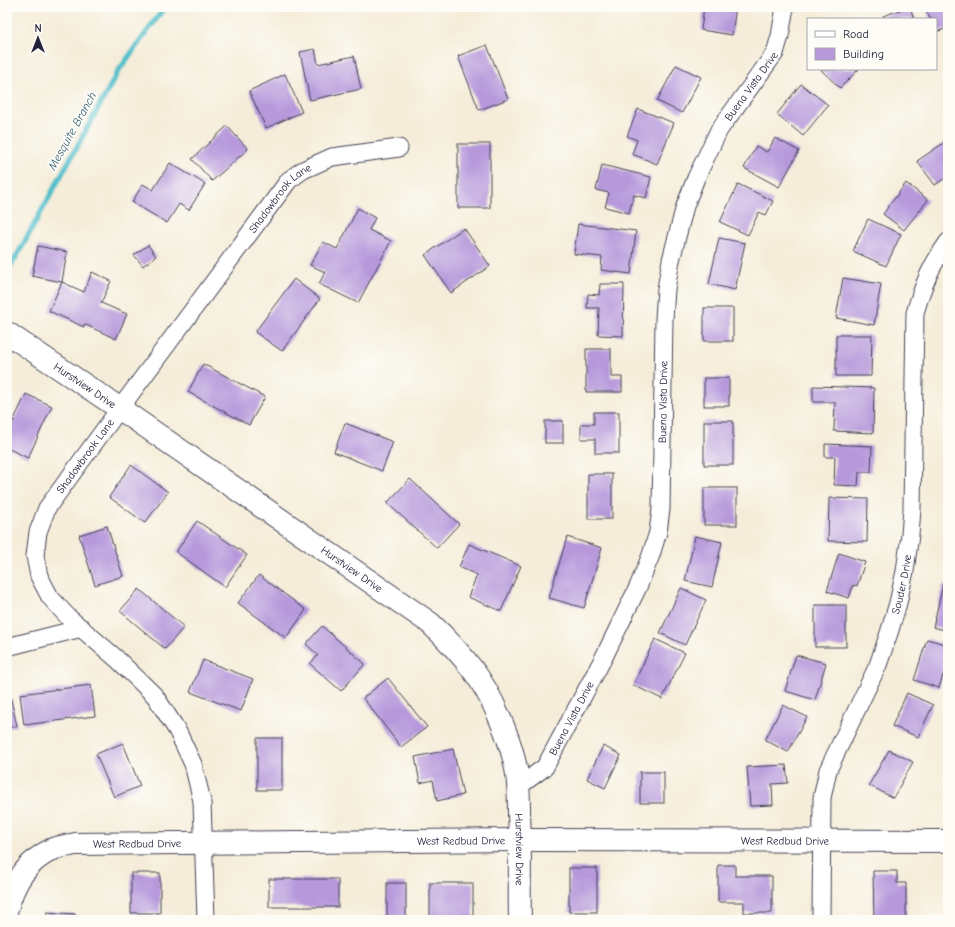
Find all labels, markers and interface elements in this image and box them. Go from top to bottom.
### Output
north arrow [18,18,58,58]
legend [807,18,937,70]
text: N [34,22,42,35]
text: Road [843,27,869,41]
text: Building [843,47,884,61]
street label: Buena Vista Drive [722,49,781,123]
water label: Mesquite Branch [44,90,99,173]
street label: Shadowbrook Lane [246,161,314,235]
street label: Hurstview Drive [51,360,119,411]
street label: Buena Vista Drive [656,360,670,443]
street label: Shadowbrook Lane [54,416,117,496]
street label: Hurstview Drive [318,544,385,596]
street label: Souder Drive [889,553,914,616]
street label: Buena Vista Drive [546,679,597,758]
street label: Hurstview Drive [512,813,526,886]
street label: West Redbud Drive [417,834,506,848]
street label: West Redbud Drive [741,835,830,848]
street label: West Redbud Drive [93,837,182,851]

